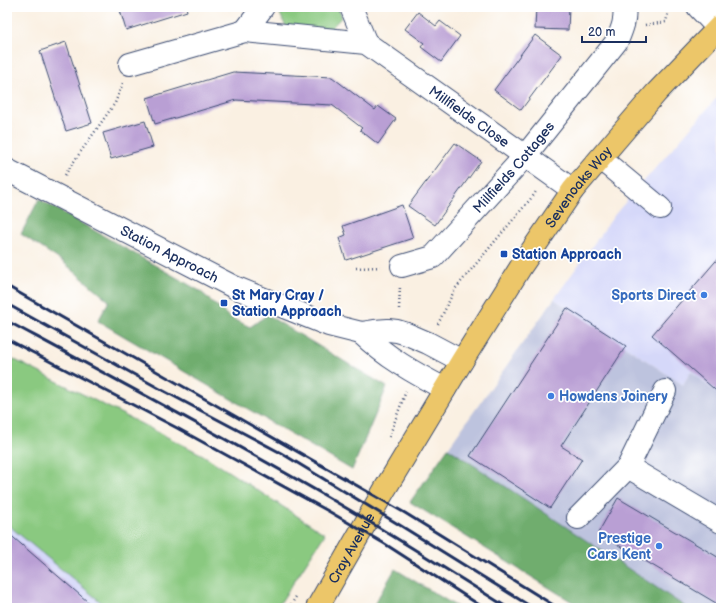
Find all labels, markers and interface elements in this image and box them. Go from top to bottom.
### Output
scale bar [582,18,646,44]
text: 20 m [588,25,615,40]
street label: Millfields Close [426,82,513,151]
street label: Millfields Cottages [469,118,558,217]
street label: Sevenoaks Way [542,142,616,231]
street label: Station Approach [117,222,222,287]
place label: Station Approach [512,246,622,263]
marker: Station Approach [499,249,509,259]
place label: St Mary Cray / Station Approach [232,287,342,320]
place label: Sports Direct [612,287,696,304]
marker: Sports Direct [699,290,709,300]
marker: St Mary Cray / Station Approach [219,298,229,308]
place label: Howdens Joinery [559,388,668,405]
marker: Howdens Joinery [546,391,556,401]
street label: Cray Avenue [325,510,379,587]
place label: Prestige Cars Kent [587,530,651,563]
marker: Prestige Cars Kent [654,541,664,551]

